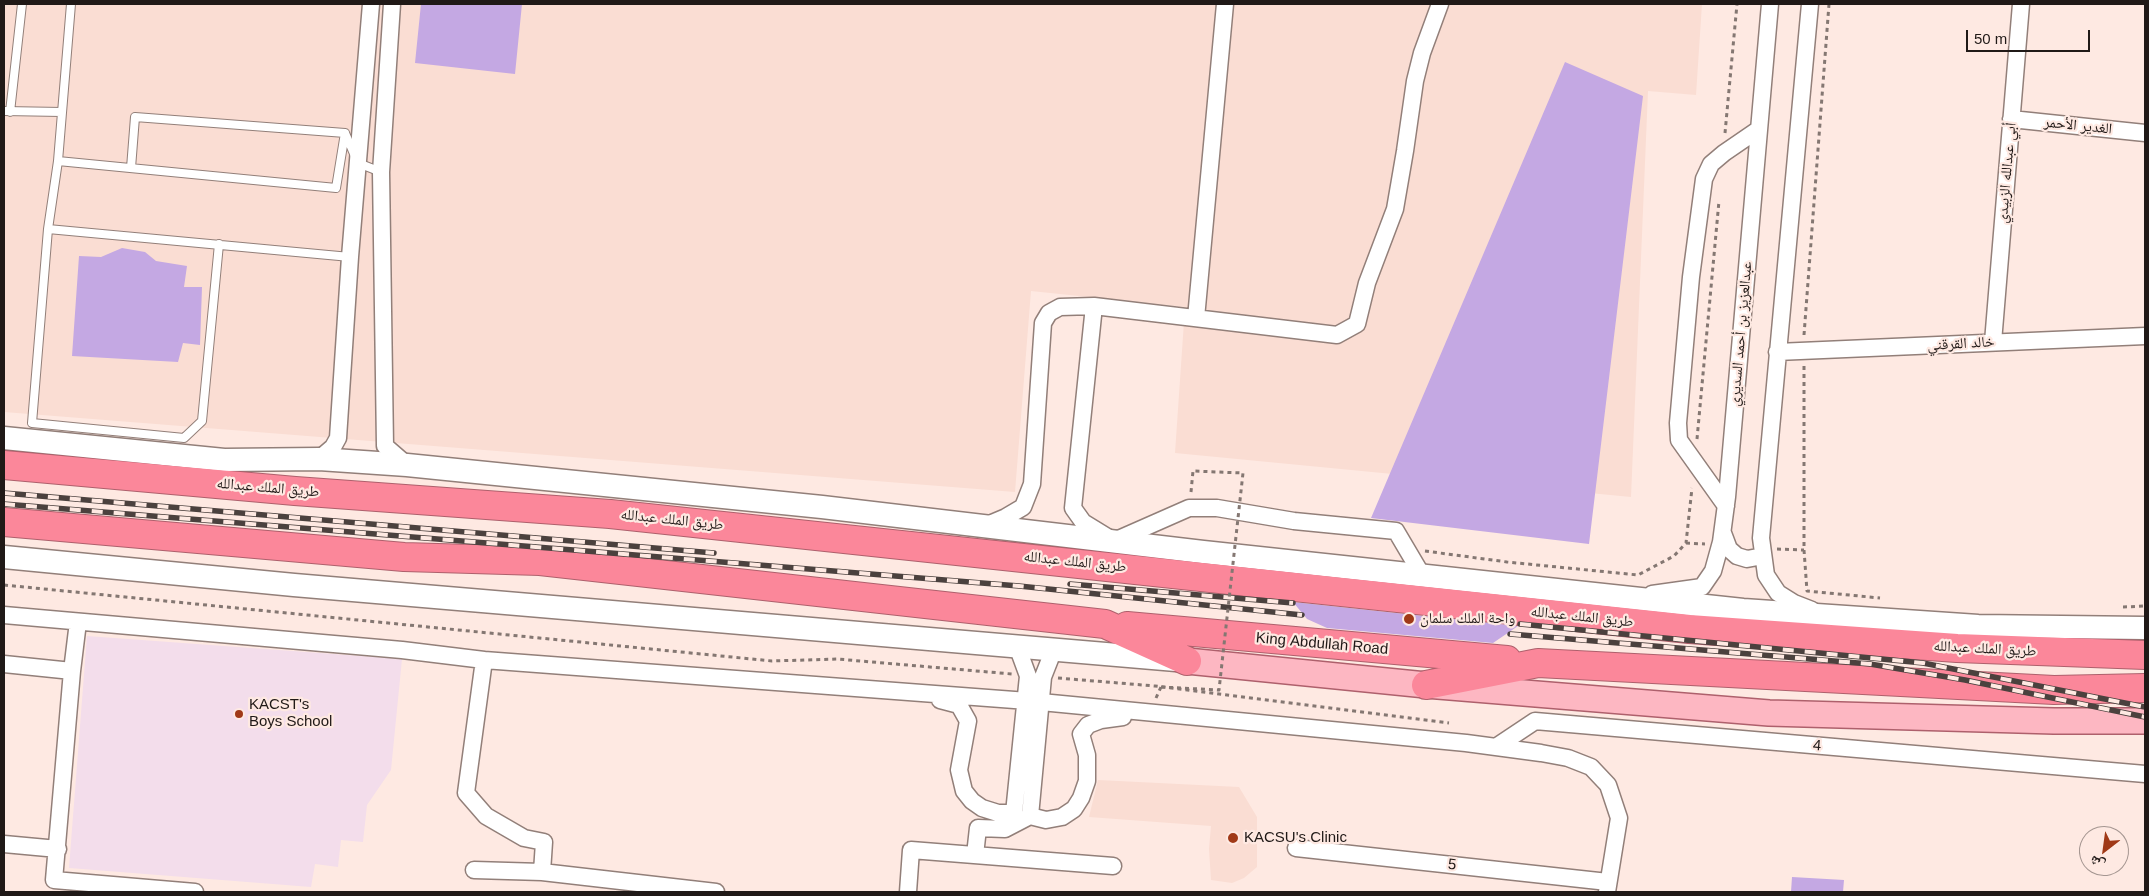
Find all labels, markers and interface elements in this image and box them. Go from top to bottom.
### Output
scale bar [1969,20,2093,52]
text: 50 m [1974,30,2007,47]
street label: الغدير الأحمر [2043,113,2113,139]
street label: أبي عبدالله الزبيدي [1994,122,2020,224]
street label: عبدالعزيز بن أحمد السديري [1726,261,1756,407]
street label: خالد القرقني [1927,333,1995,355]
street label: طريق الملك عبدالله [216,475,320,501]
street label: طريق الملك عبدالله [620,506,724,534]
street label: طريق الملك عبدالله [1023,548,1127,576]
street label: طريق الملك عبدالله [1530,603,1634,631]
place label: واحة الملك سلمان [1420,610,1515,628]
marker: واحة الملك سلمان [1402,612,1416,626]
street label: King Abdullah Road [1255,629,1389,659]
street label: طريق الملك عبدالله [1933,637,2037,661]
place label: KACST's Boys School [249,696,332,731]
marker: KACST's Boys School [233,708,245,720]
street label: 4 [1812,737,1822,755]
north arrow [2079,826,2129,876]
place label: KACSU's Clinic [1244,829,1347,847]
marker: KACSU's Clinic [1226,831,1240,845]
text: ش [2087,852,2107,874]
street label: 5 [1447,856,1457,874]

